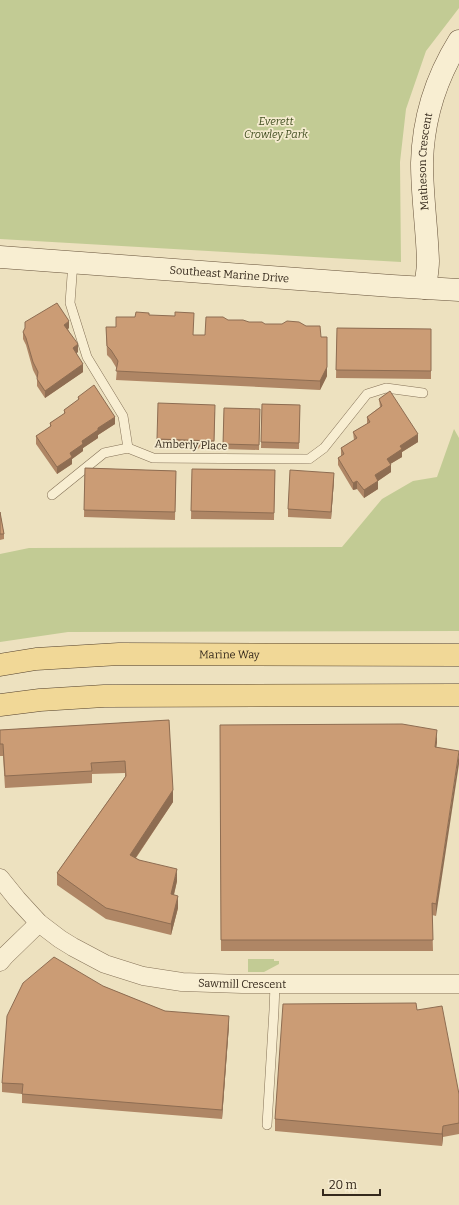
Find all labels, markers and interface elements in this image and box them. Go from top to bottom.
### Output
street label: Matheson Crescent [415,111,435,211]
park label: Everett Crowley Park [244,115,309,141]
street label: Southeast Marine Drive [169,263,290,285]
street label: Amberly Place [154,437,228,453]
street label: Marine Way [199,648,260,661]
street label: Sawmill Crescent [198,976,286,991]
scale bar [323,1171,380,1197]
text: 20 m [329,1178,358,1192]

